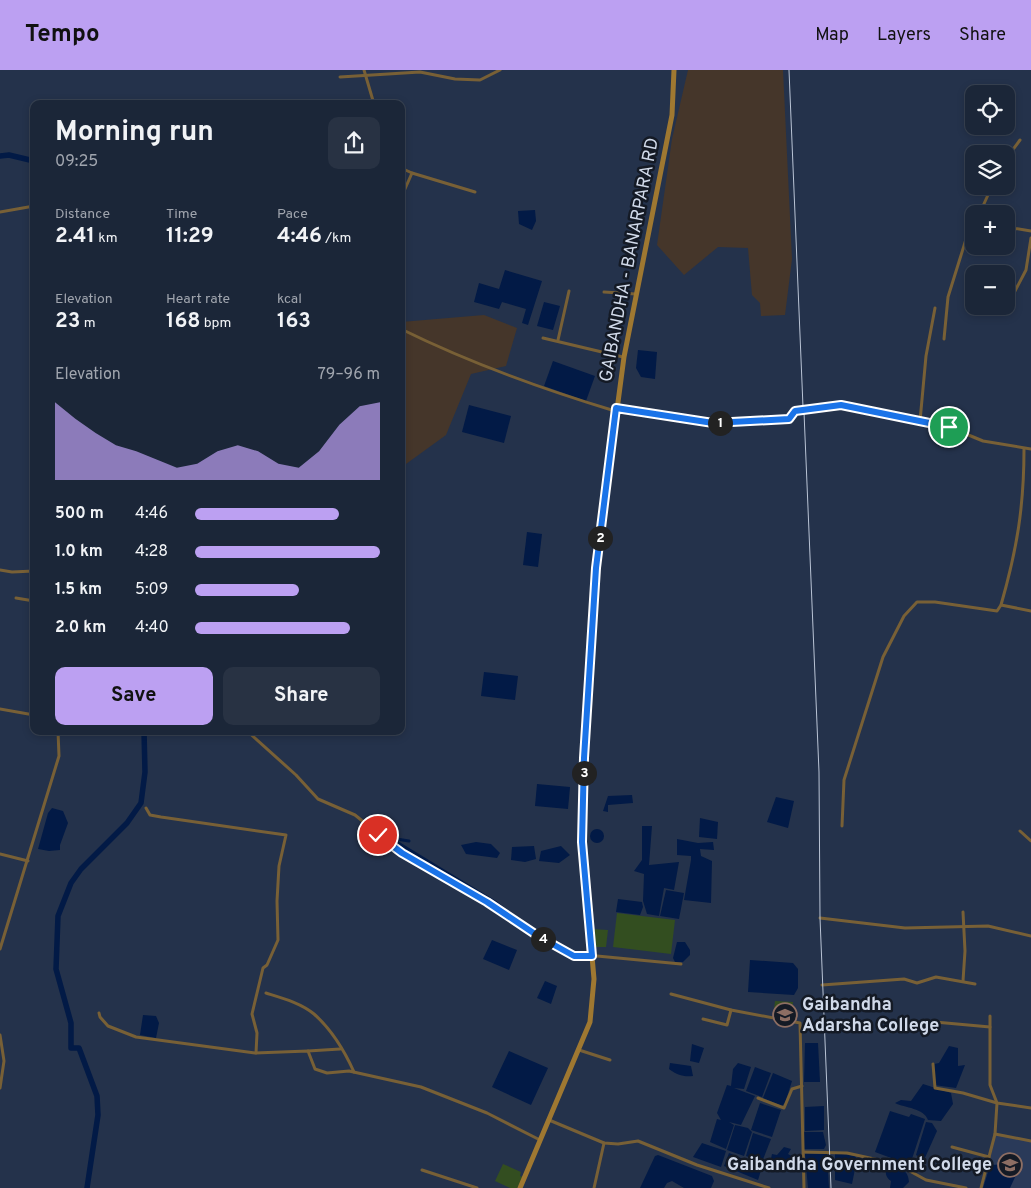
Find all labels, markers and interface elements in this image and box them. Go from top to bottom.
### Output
text: Tempo [25,20,100,50]
text: Map [815,24,849,47]
text: Layers [877,24,931,47]
text: Share [959,24,1006,47]
map controls [965,85,1015,315]
button: locate [965,85,1015,135]
text: Morning run [55,115,214,151]
button: share [328,117,380,169]
street label: GAIBANDHA - BANARPARA RD [595,136,665,384]
button: layers [965,145,1015,195]
text: 09:25 [55,152,98,172]
button: + [965,205,1015,255]
text: Distance [55,206,110,223]
text: Time [166,206,197,223]
text: Pace [277,206,308,223]
text: 2.41 [55,223,95,250]
text: 11:29 [166,223,214,250]
text: 4:46 [277,223,322,250]
text: km [95,230,118,247]
text: /km [322,230,351,247]
button: − [965,265,1015,315]
text: Elevation [55,291,113,308]
text: Heart rate [166,291,230,308]
text: kcal [277,291,302,308]
text: 23 [55,308,80,335]
text: 168 [166,308,201,335]
text: 163 [277,308,311,335]
text: m [80,315,96,332]
text: bpm [201,315,231,332]
text: Elevation [55,365,121,385]
text: 79–96 m [318,365,380,385]
pin [928,406,970,448]
pin: 1 [708,410,732,436]
icon: arrive [935,413,963,441]
text: 1 [718,415,723,432]
text: 500 m [55,504,104,524]
text: 4:46 [135,504,168,524]
pin: 2 [588,526,612,550]
text: 2 [596,530,605,547]
text: 1.0 km [55,542,103,562]
text: 4:28 [135,542,168,562]
text: 1.5 km [55,580,102,600]
text: 5:09 [135,580,168,600]
text: 2.0 km [55,618,106,638]
text: 4:40 [135,618,169,638]
button: Save [55,667,213,725]
button: Share [223,667,380,725]
pin: 3 [572,760,596,786]
text: 3 [580,765,589,782]
pin [357,814,399,856]
icon: check [364,821,392,849]
pin: 4 [530,926,556,952]
text: 4 [539,931,548,948]
place label: Gaibandha Adarsha College [802,994,939,1038]
school or university icon: Gaibandha Adarsha College [772,1002,798,1028]
school or university icon: Gaibandha Government College [997,1152,1023,1178]
place label: Gaibandha Government College [727,1154,992,1177]

